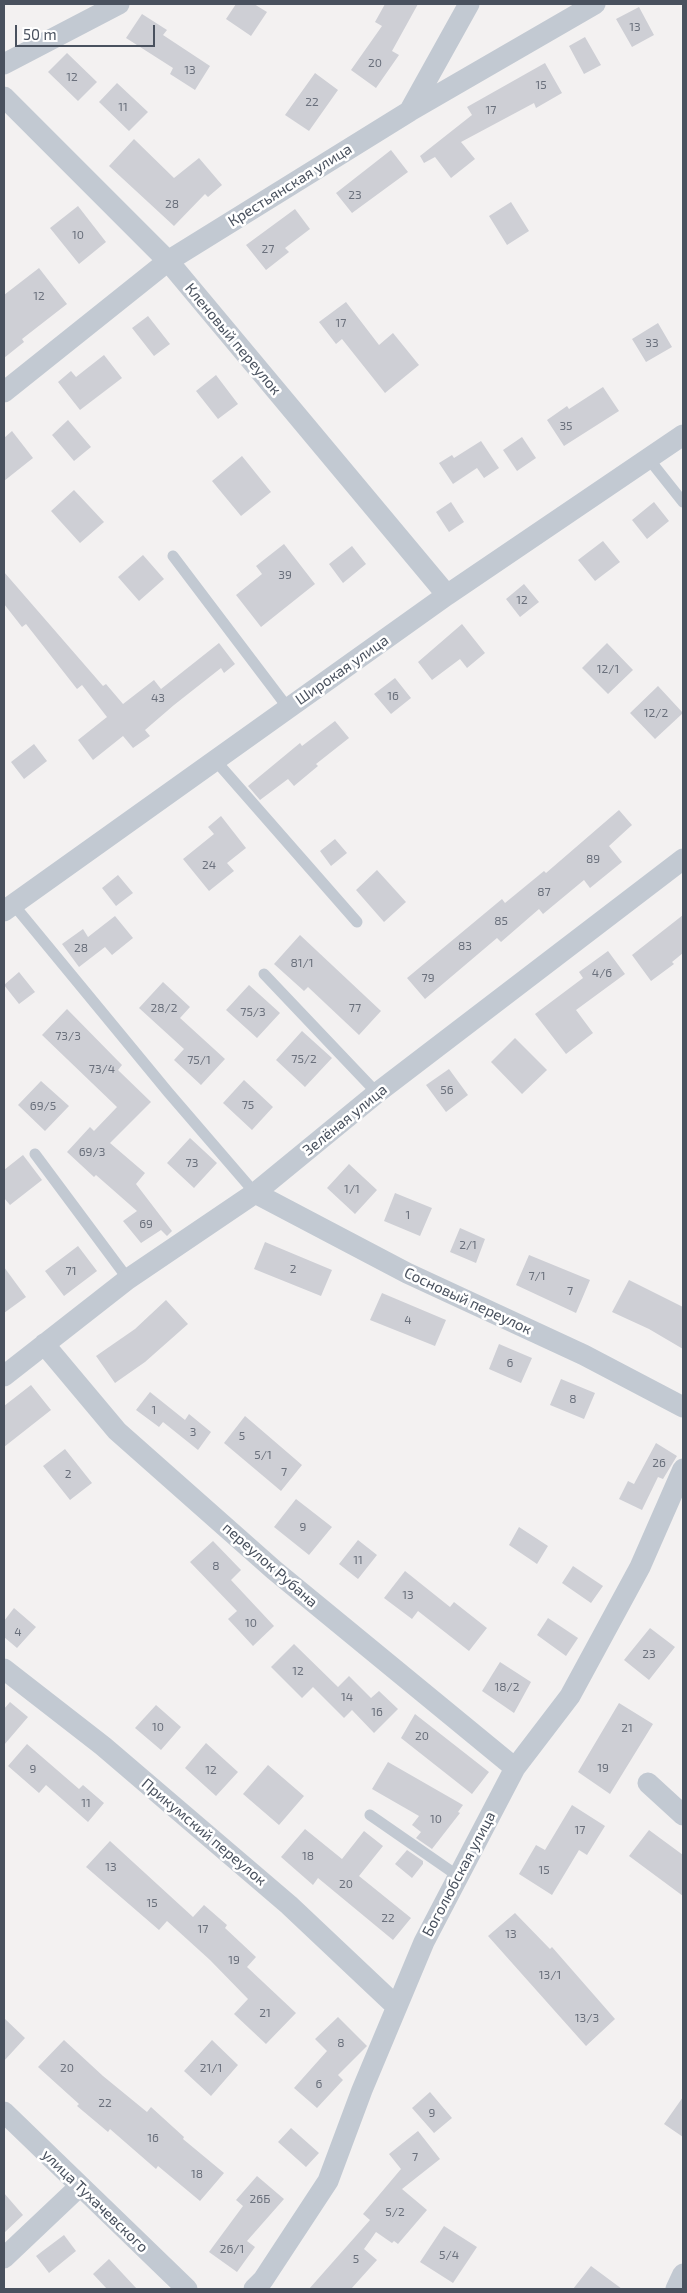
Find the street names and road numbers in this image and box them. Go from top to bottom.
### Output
street label: Крестьянская улица [225,140,355,230]
street label: Кленовый переулок [181,280,285,398]
street label: Широкая улица [292,631,392,709]
street label: Зелёная улица [299,1081,391,1159]
street label: Сосновый переулок [401,1263,535,1339]
street label: переулок Рубана [219,1519,321,1611]
street label: Прикумский переулок [138,1775,270,1889]
street label: Боголюбская улица [418,1808,500,1940]
street label: улица Тухачевского [38,2146,152,2256]

